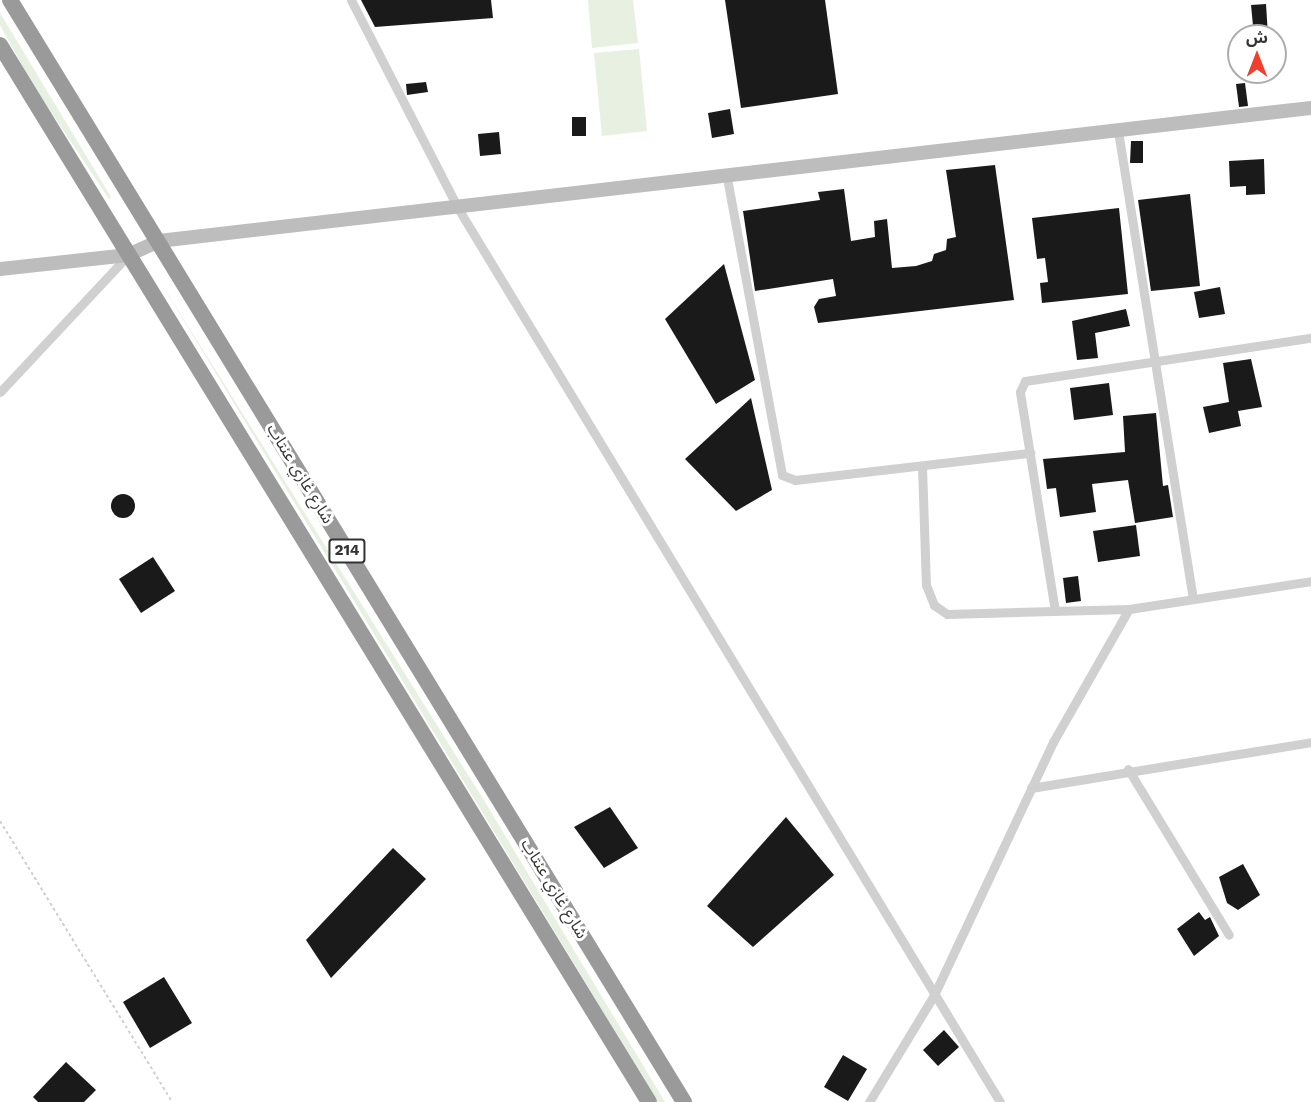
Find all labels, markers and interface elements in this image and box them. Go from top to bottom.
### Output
north arrow [1227,24,1287,84]
text: ش [1246,28,1268,47]
street label: شارع غازي عنتاب [263,421,337,527]
road number: 214 [328,539,366,563]
street label: شارع غازي عنتاب [517,836,591,942]

